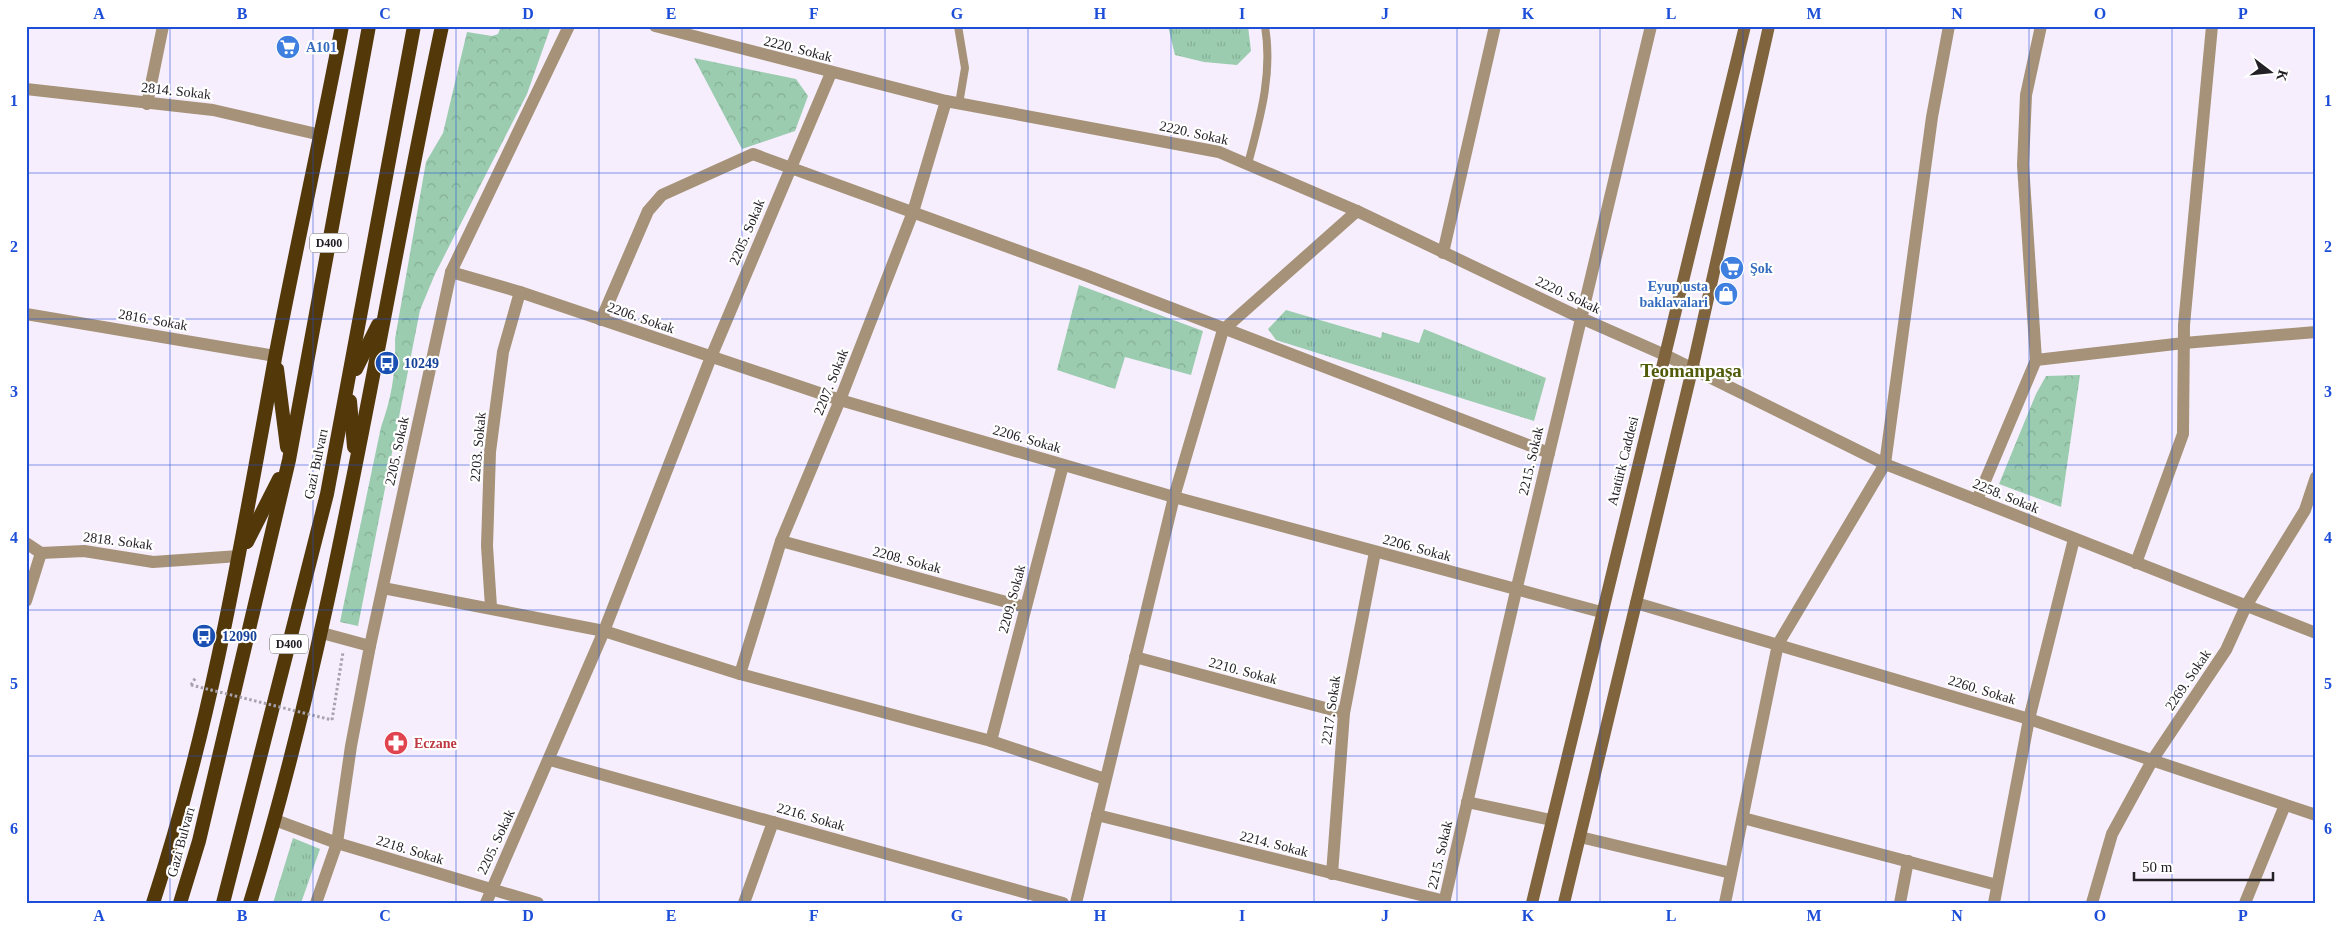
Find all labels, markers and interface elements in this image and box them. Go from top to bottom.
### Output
text: A [93,5,105,22]
text: B [237,5,248,22]
text: C [379,5,391,22]
text: D [522,5,534,22]
text: E [666,5,676,22]
text: F [809,5,819,22]
text: G [951,5,964,22]
text: H [1094,5,1107,22]
text: I [1239,5,1245,22]
text: J [1381,5,1389,22]
text: K [1522,5,1535,22]
text: L [1666,5,1676,22]
text: M [1806,5,1822,22]
text: N [1951,5,1963,22]
text: O [2094,5,2106,22]
text: P [2238,5,2248,22]
street label: 2220. Sokak [762,33,834,65]
supermarket icon: A101 [275,34,301,60]
place label: A101 [306,40,337,55]
north arrow [2244,48,2294,98]
text: K [2273,68,2291,83]
street label: 2814. Sokak [140,80,212,102]
text: 1 [10,92,18,109]
text: 1 [2324,92,2332,109]
street label: 2220. Sokak [1158,118,1230,148]
street label: 2205. Sokak [726,197,768,267]
road number: D400 [310,234,348,252]
text: 2 [10,238,18,255]
text: 2 [2324,238,2332,255]
supermarket icon: Şok [1719,255,1745,281]
place label: Şok [1750,261,1773,276]
street label: 2220. Sokak [1533,273,1603,317]
place label: Eyup usta baklavalari [1640,279,1708,310]
shop icon: Eyup usta baklavalari [1713,281,1739,307]
street label: 2206. Sokak [605,300,677,336]
street label: 2816. Sokak [117,307,189,333]
street label: 2207. Sokak [811,347,851,417]
bus stop icon: 10249 [374,350,400,376]
place label: 10249 [404,356,439,371]
district label: Teomanpaşa [1640,360,1742,381]
text: 3 [10,383,18,400]
text: 3 [2324,383,2332,400]
street label: 2203. Sokak [467,411,489,483]
street label: 2205. Sokak [382,415,412,487]
street label: Atatürk Caddesi [1605,415,1641,507]
street label: 2206. Sokak [991,422,1063,456]
street label: 2215. Sokak [1516,425,1546,497]
street label: Gazi Bulvarı [301,427,331,501]
street label: 2258. Sokak [1971,476,2041,516]
text: 4 [10,529,18,546]
street label: 2818. Sokak [82,529,154,553]
text: 4 [2324,529,2332,546]
street label: 2206. Sokak [1381,532,1453,564]
street label: 2208. Sokak [871,544,943,576]
street label: 2209. Sokak [996,563,1028,635]
bus stop icon: 12090 [191,623,217,649]
place label: 12090 [222,629,257,644]
road number: D400 [270,634,308,654]
street label: 2269. Sokak [2162,647,2214,713]
street label: 2210. Sokak [1207,655,1279,687]
street label: 2260. Sokak [1946,673,2018,707]
street label: 2217. Sokak [1319,674,1343,746]
text: 5 [10,675,18,692]
text: 5 [2324,675,2332,692]
pharmacy icon: Eczane [383,730,409,756]
place label: Eczane [414,736,457,751]
street label: 2216. Sokak [775,800,847,834]
street label: Gazi Bulvarı [164,805,198,879]
street label: 2205. Sokak [474,807,518,877]
street label: 2215. Sokak [1425,819,1455,891]
text: 6 [10,820,18,837]
text: 6 [2324,820,2332,837]
street label: 2214. Sokak [1238,828,1310,860]
street label: 2218. Sokak [374,833,446,867]
scale bar [2134,849,2273,881]
text: 50 m [2142,859,2173,875]
text: A [93,907,105,924]
text: B [237,907,248,924]
text: C [379,907,391,924]
text: D [522,907,534,924]
text: E [666,907,676,924]
text: F [809,907,819,924]
text: G [951,907,964,924]
text: H [1094,907,1107,924]
text: I [1239,907,1245,924]
text: J [1381,907,1389,924]
text: K [1522,907,1535,924]
text: L [1666,907,1676,924]
text: M [1806,907,1822,924]
text: N [1951,907,1963,924]
text: O [2094,907,2106,924]
text: P [2238,907,2248,924]

